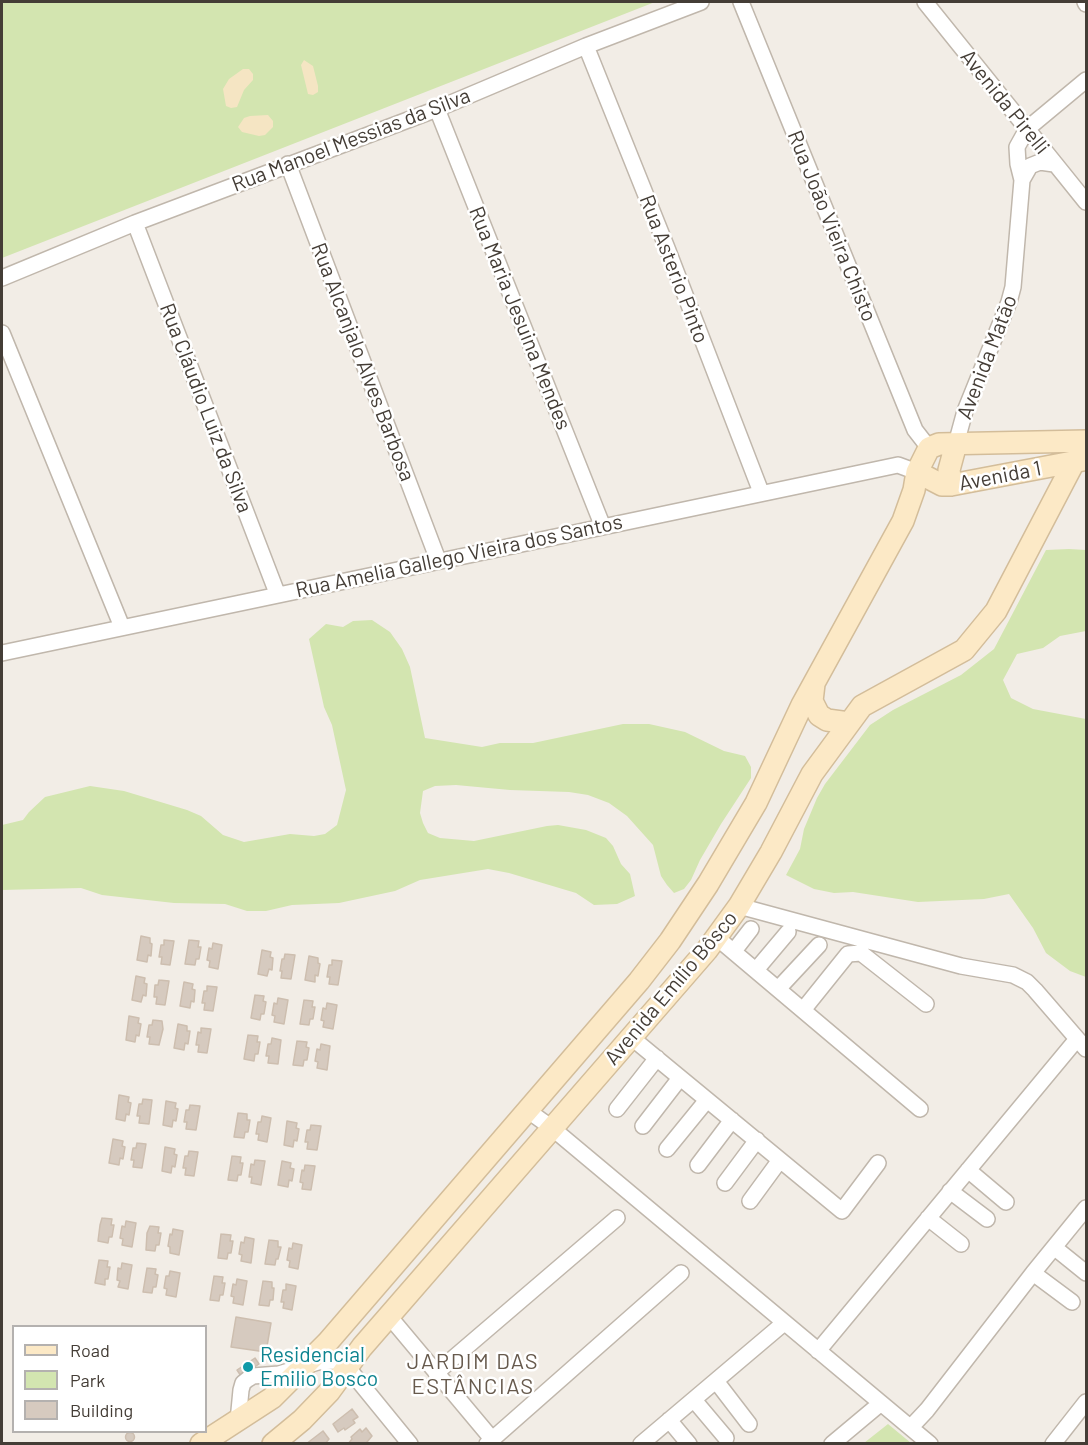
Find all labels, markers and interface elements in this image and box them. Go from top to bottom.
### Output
street label: Avenida Pirelli [955,44,1055,160]
street label: Rua Manoel Messias da Silva [228,83,474,197]
street label: Rua João Vieira Chisto [782,127,882,325]
street label: Rua Asterio Pinto [634,191,714,347]
street label: Rua Maria Jesuina Mendes [464,203,576,433]
street label: Rua Alcanjalo Alves Barbosa [306,239,420,485]
street label: Avenida Matão [952,291,1022,423]
street label: Rua Cláudio Luiz da Silva [154,300,258,516]
street label: Avenida 1 [957,456,1043,496]
street label: Rua Amelia Gallego Vieira dos Santos [293,509,625,603]
street label: Avenida Emílio Bôsco [599,906,743,1070]
legend [12,1325,207,1433]
text: Road [70,1339,110,1361]
place label: Residencial Emilio Bosco [260,1342,378,1392]
district label: JARDIM DAS ESTÂNCIAS [407,1349,539,1400]
marker: Residencial Emilio Bosco [241,1360,255,1374]
text: Park [70,1369,105,1391]
text: Building [70,1399,133,1421]

